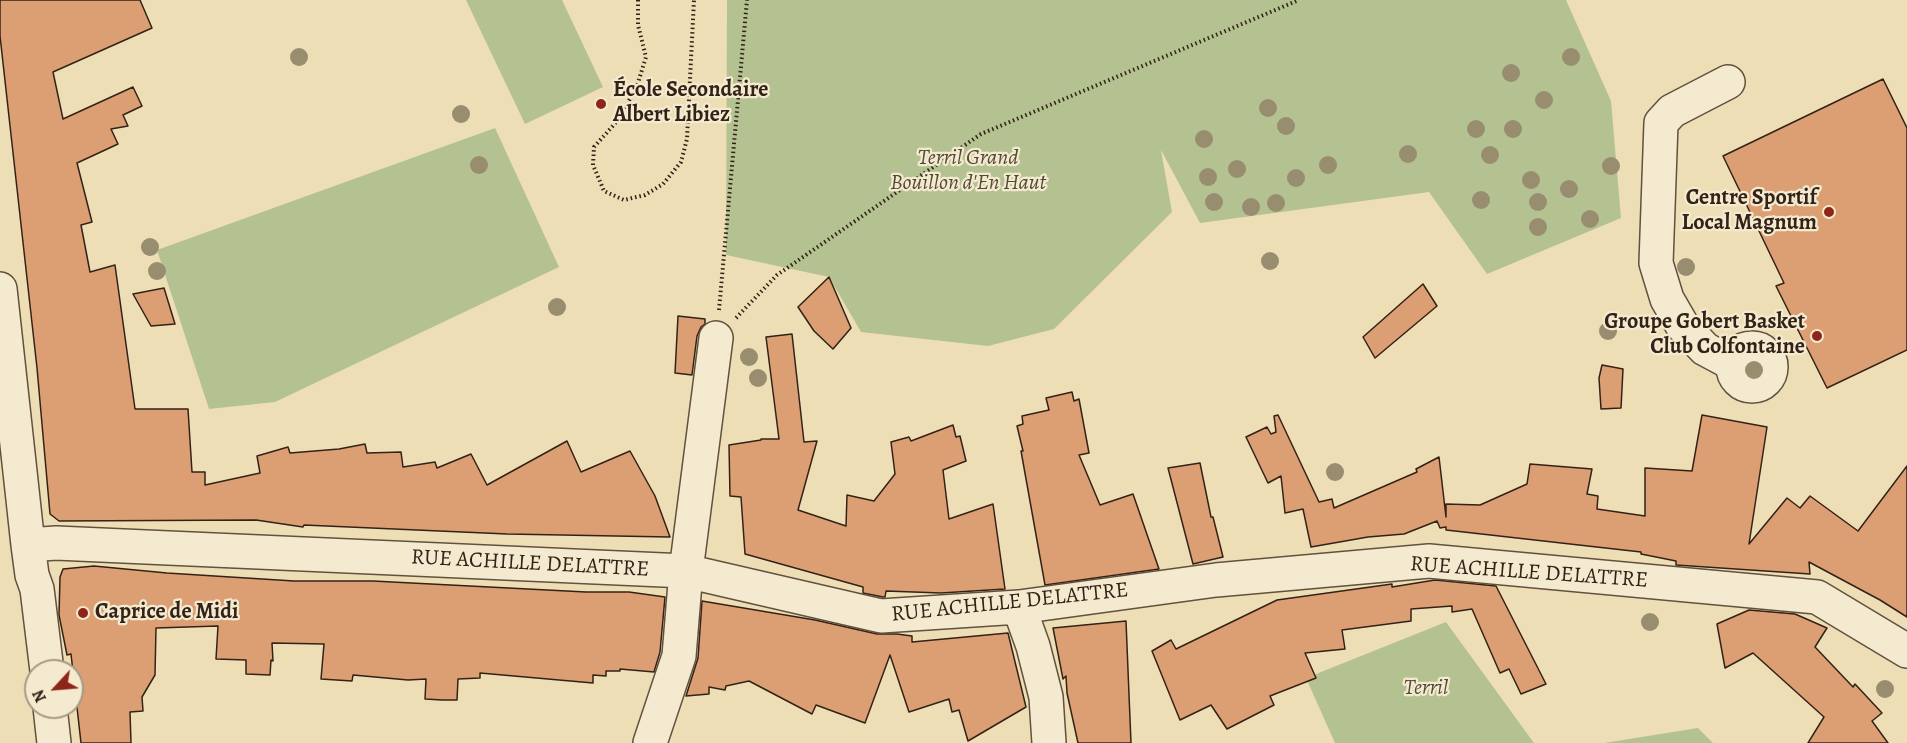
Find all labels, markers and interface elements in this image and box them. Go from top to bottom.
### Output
place label: École Secondaire Albert Libiez [613,78,768,130]
marker: École Secondaire Albert Libiez [594,97,608,111]
park label: Terril Grand Bouillon d'En Haut [890,146,1046,198]
place label: Centre Sportif Local Magnum [1682,186,1817,237]
marker: Centre Sportif Local Magnum [1822,205,1836,219]
place label: Groupe Gobert Basket Club Colfontaine [1604,310,1805,362]
marker: Groupe Gobert Basket Club Colfontaine [1810,329,1824,343]
street label: RUE ACHILLE DELATTRE [410,545,650,583]
street label: RUE ACHILLE DELATTRE [1409,552,1649,594]
street label: RUE ACHILLE DELATTRE [890,577,1130,629]
place label: Caprice de Midi [95,600,238,626]
marker: Caprice de Midi [76,606,90,620]
north arrow [24,659,84,719]
park label: Terril [1404,676,1448,702]
text: N [27,686,52,706]

